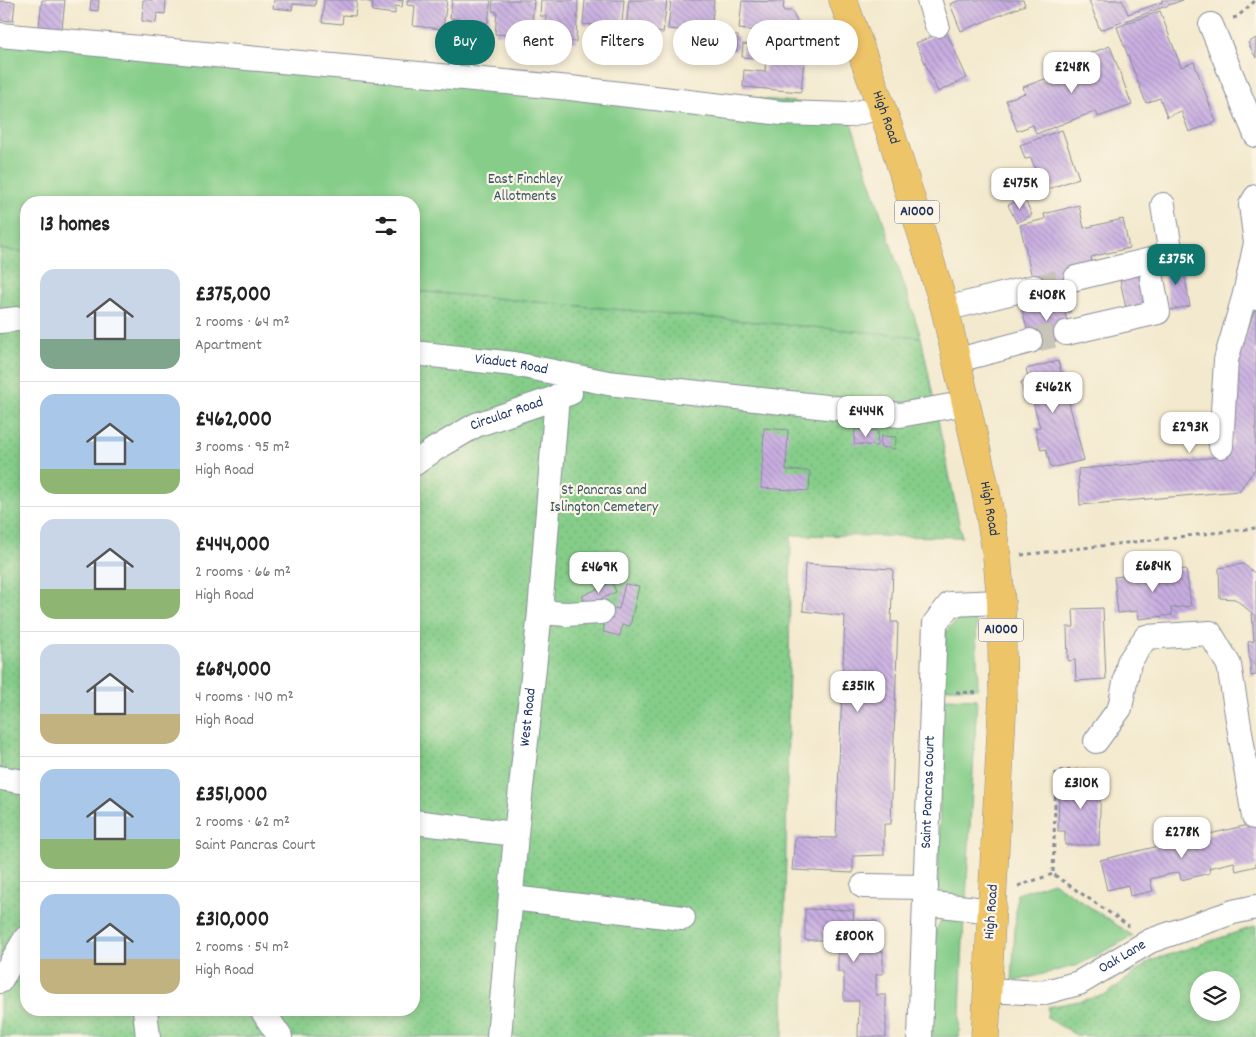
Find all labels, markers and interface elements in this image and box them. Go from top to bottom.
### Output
chip: Buy [435,20,495,65]
chip: Rent [505,20,572,65]
chip: Filters [582,20,663,65]
chip: New [673,20,737,65]
chip: Apartment [747,20,858,65]
pin: £248K [1037,52,1107,94]
text: £248K [1054,56,1090,79]
street label: High Road [865,88,905,147]
pin: £475K [985,168,1055,210]
park label: East Finchley Allotments [488,169,563,208]
text: £475K [1002,172,1038,195]
road number: A1000 [894,200,940,223]
text: 13 homes [40,211,110,241]
icon: filters [372,212,400,240]
pin: £375K [1141,244,1211,286]
text: £375K [1158,248,1194,271]
pin: £408K [1012,280,1082,322]
text: £375,000 [195,281,271,311]
text: £408K [1028,284,1066,307]
icon: home [80,289,140,349]
text: 2 rooms · 64 m² [195,311,290,334]
text: Apartment [195,334,262,357]
street label: Viaduct Road [474,349,550,382]
pin: £462K [1018,372,1088,414]
text: £462K [1035,376,1071,399]
street label: Circular Road [466,392,546,437]
pin: £444K [831,396,901,438]
text: £444K [848,400,884,423]
text: £462,000 [195,406,272,436]
pin: £293K [1155,412,1225,454]
icon: home [80,414,140,474]
text: £293K [1172,416,1208,439]
text: 3 rooms · 95 m² [195,436,290,459]
text: High Road [195,459,254,482]
street label: High Road [973,479,1004,538]
park label: St Pancras and Islington Cemetery [550,480,659,519]
text: £444,000 [195,531,270,561]
icon: home [80,539,140,599]
pin: £684K [1118,550,1188,593]
pin: £469K [564,552,634,594]
text: £684K [1135,555,1171,578]
text: £469K [580,556,618,579]
text: 2 rooms · 66 m² [195,561,291,584]
text: High Road [195,584,254,607]
road number: A1000 [978,618,1024,642]
text: £684,000 [195,656,271,686]
icon: home [80,664,140,724]
pin: £351K [823,670,893,713]
text: £351K [841,675,875,698]
text: 4 rooms · 140 m² [195,686,294,709]
street label: West Road [515,687,543,748]
text: High Road [195,709,254,732]
street label: Saint Pancras Court [916,735,942,849]
pin: £310K [1046,768,1116,810]
text: £310K [1064,772,1098,795]
text: £351,000 [195,781,267,811]
icon: home [80,789,140,849]
text: 2 rooms · 62 m² [195,811,290,834]
pin: £278K [1147,816,1217,859]
text: £278K [1165,821,1199,844]
text: Saint Pancras Court [195,834,316,857]
street label: High Road [979,884,1005,940]
text: £310,000 [195,906,269,936]
icon: home [80,914,140,974]
pin: £800K [819,920,889,963]
text: £800K [834,925,874,948]
street label: Oak Lane [1095,934,1151,980]
text: 2 rooms · 54 m² [195,936,289,959]
text: High Road [195,959,254,982]
map controls [1190,971,1240,1021]
button: layers [1190,971,1240,1021]

